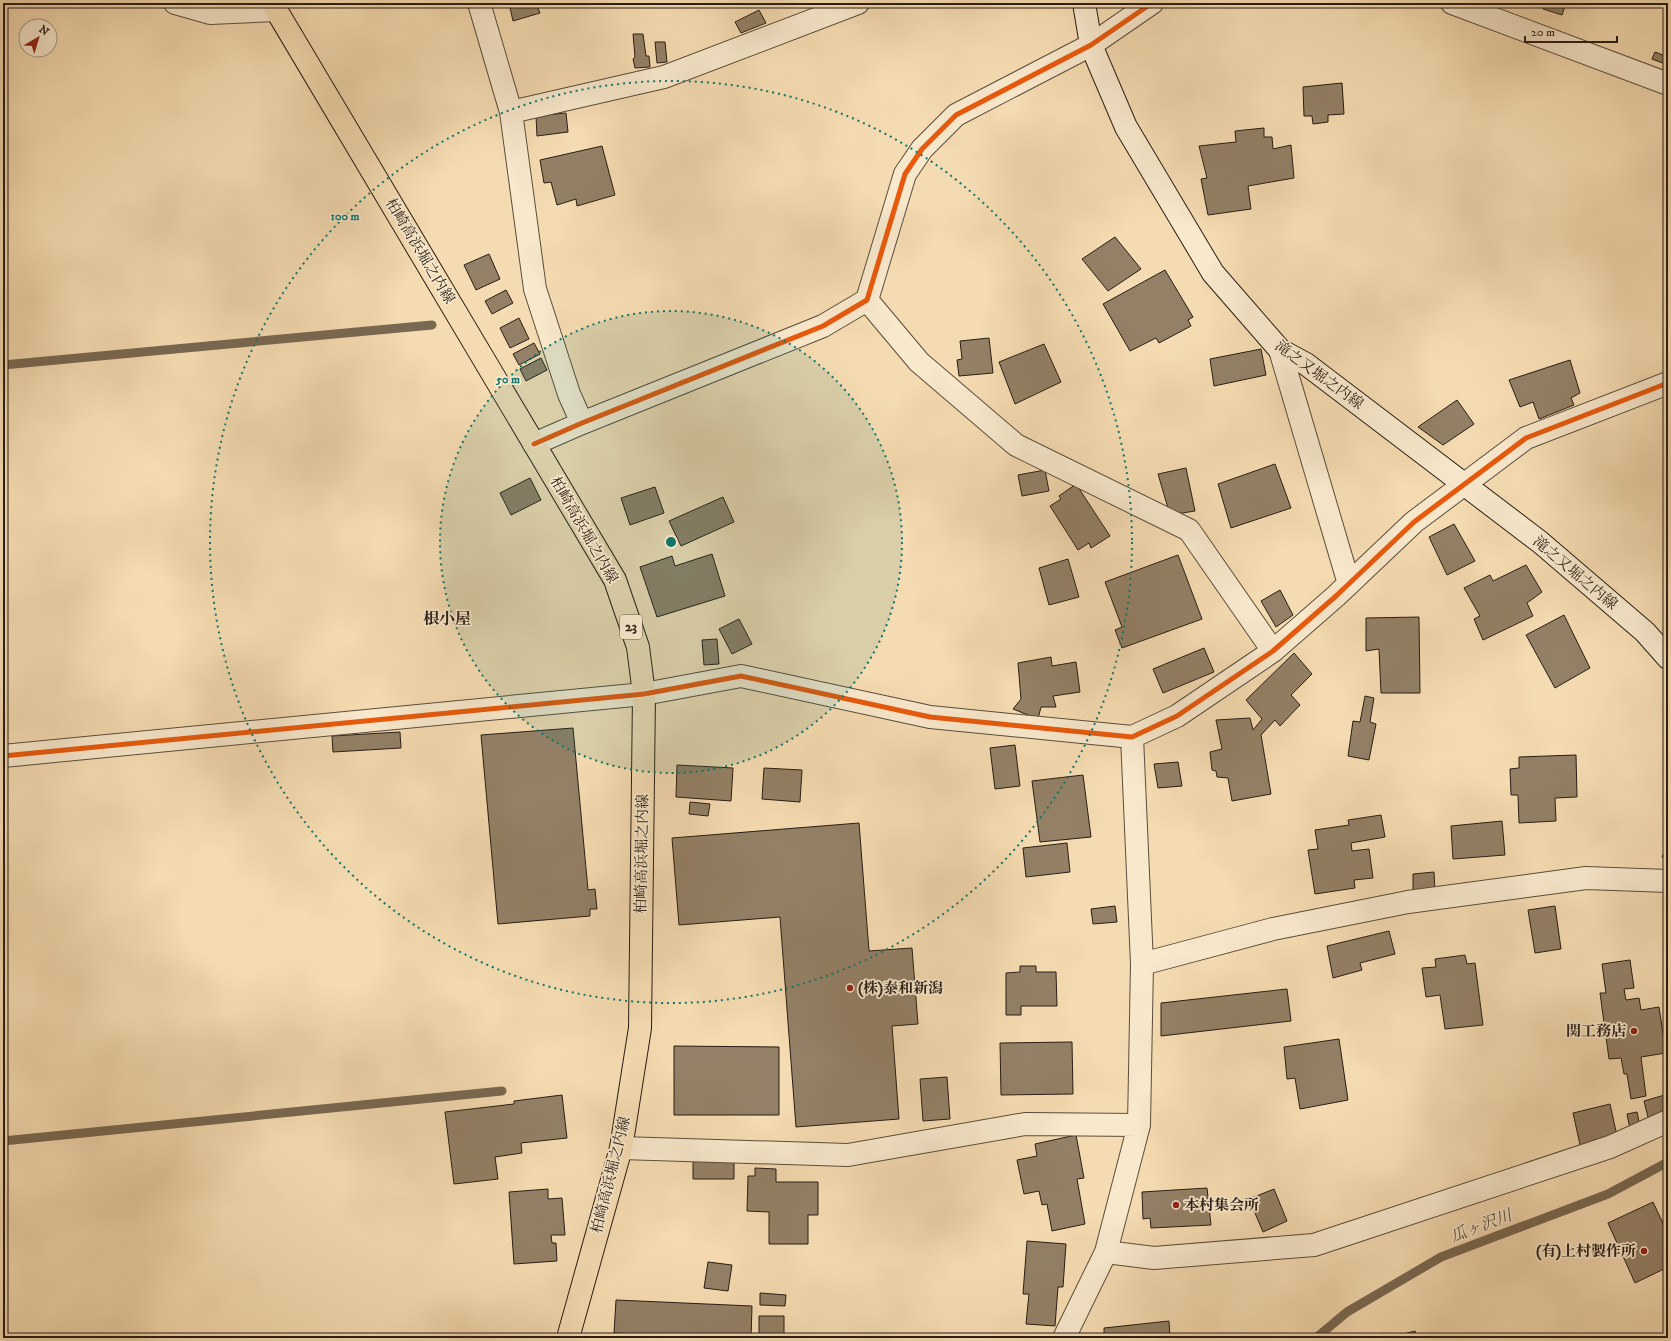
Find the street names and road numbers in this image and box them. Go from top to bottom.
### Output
street label: 柏崎高浜堀之内線 [381,195,459,307]
street label: 滝之又堀之内線 [1271,336,1367,414]
street label: 柏崎高浜堀之内線 [546,473,622,587]
street label: 滝之又堀之内線 [1529,532,1621,614]
road number: 23 [620,615,642,639]
street label: 柏崎高浜堀之内線 [631,794,653,914]
street label: 柏崎高浜堀之内線 [587,1114,635,1236]

